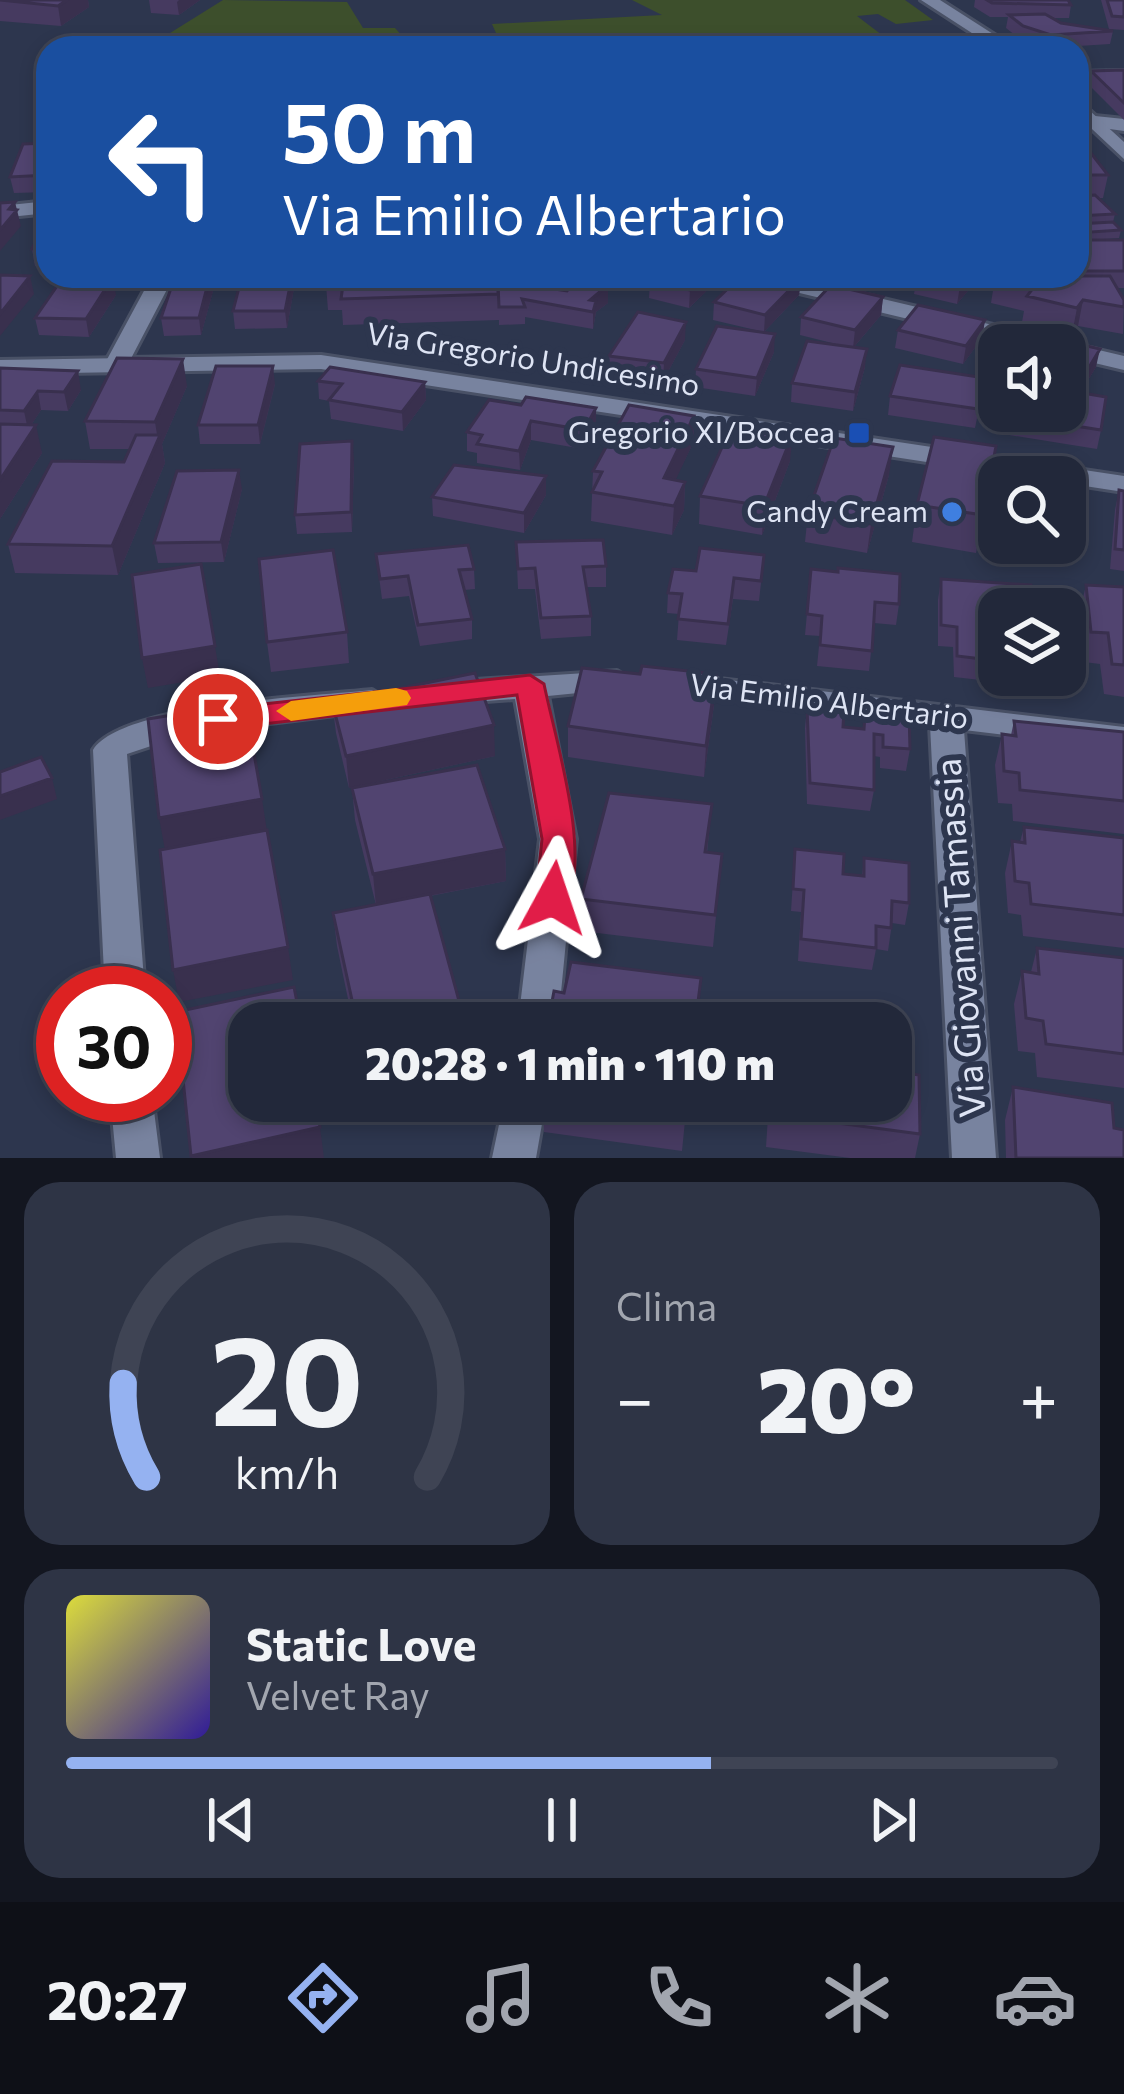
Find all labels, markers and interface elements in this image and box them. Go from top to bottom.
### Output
text: 50 m [282,78,476,180]
icon: left [84,84,240,240]
text: Via Emilio Albertario [282,180,786,246]
street label: Via Gregorio Undicesimo [364,313,702,402]
map controls [978,324,1086,696]
button: sound [978,324,1086,432]
place label: Gregorio XI/Boccea [568,412,835,449]
marker: Gregorio XI/Boccea [846,420,872,446]
button: search [978,456,1086,564]
place label: Candy Cream [746,491,928,528]
marker: Candy Cream [939,499,965,525]
button: layers [978,588,1086,696]
street label: Via Emilio Albertario [688,664,970,735]
pin [167,668,269,770]
icon: arrive [185,686,251,752]
street label: Via Giovanni Tamassia [923,757,993,1119]
position arrow [490,835,616,961]
speed limit sign: 30 [36,966,192,1122]
text: 20:28 · 1 min · 110 m [365,1034,775,1089]
text: Clima [616,1281,717,1329]
text: 20 [210,1299,364,1452]
text: 20° [757,1341,915,1452]
text: − [616,1356,654,1437]
text: + [1019,1356,1058,1437]
text: km/h [235,1444,339,1497]
text: Static Love [246,1615,476,1670]
text: Velvet Ray [246,1670,430,1718]
icon: previous [198,1787,264,1853]
icon: pause [529,1787,595,1853]
icon: next [860,1787,926,1853]
icon: directions [281,1956,365,2040]
icon: music [459,1956,543,2040]
icon: phone [637,1956,721,2040]
icon: climate [815,1956,899,2040]
icon: car [993,1956,1077,2040]
text: 20:27 [47,1965,188,2031]

